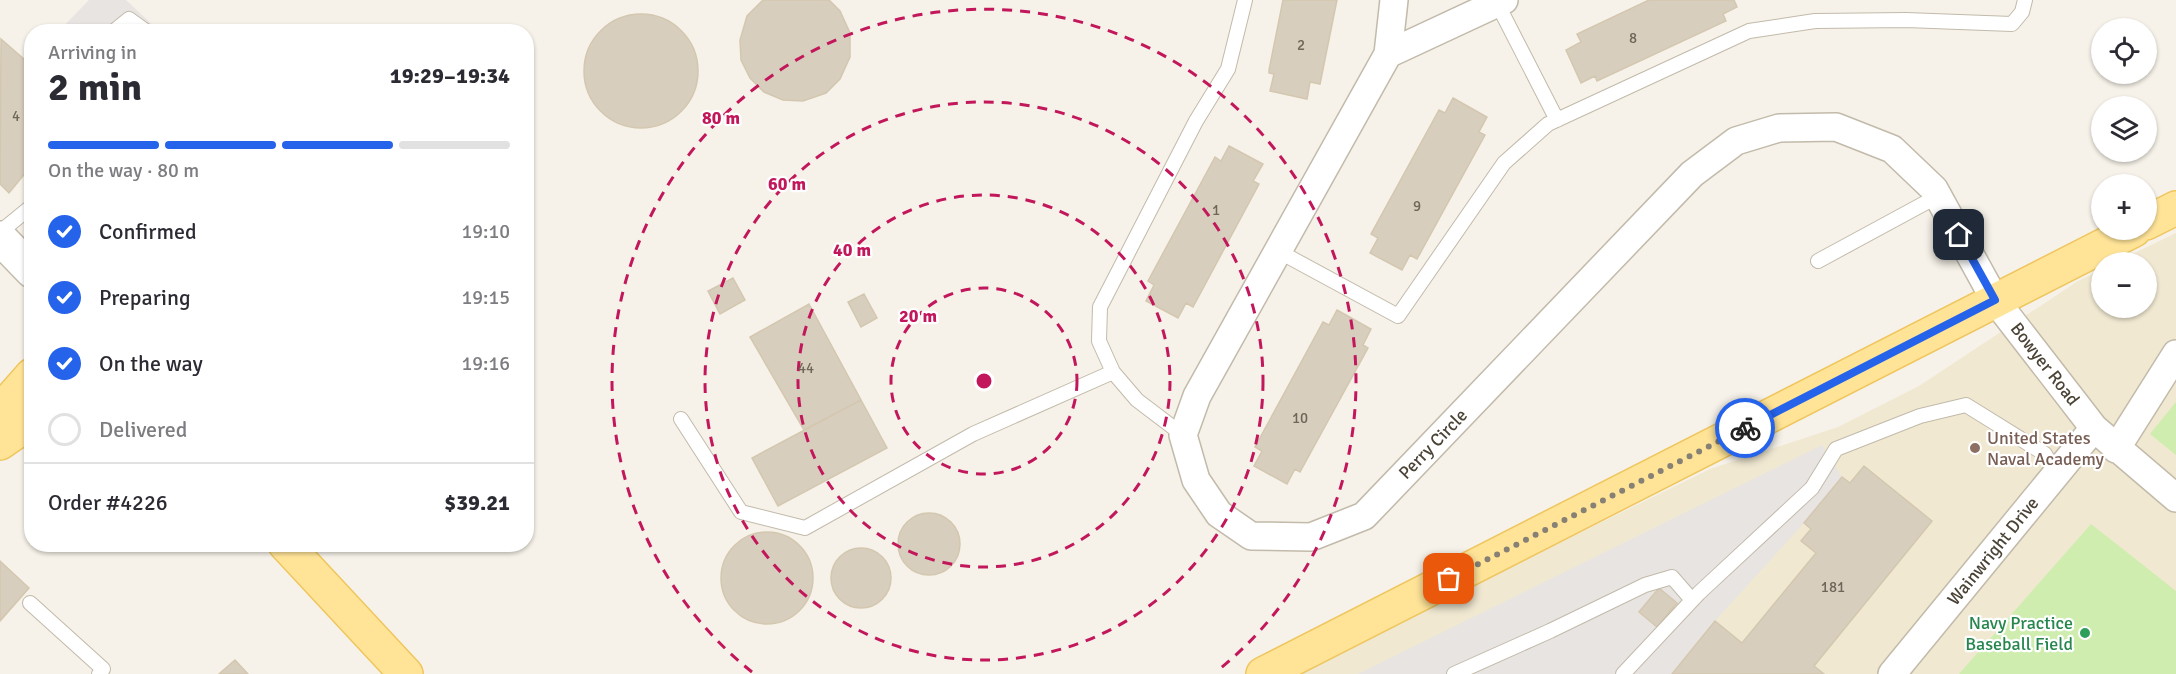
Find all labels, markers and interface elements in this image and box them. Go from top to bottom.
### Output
map controls [2091,18,2157,318]
button: locate [2091,18,2157,84]
house number: 8 [1629,29,1637,47]
house number: 2 [1297,36,1305,54]
text: Arriving in [48,40,137,65]
text: 19:29–19:34 [390,62,510,89]
text: 2 min [48,63,142,111]
button: layers [2091,96,2157,162]
house number: 4 [12,107,20,125]
text: 80 m [702,107,740,129]
text: On the way · 80 m [48,158,199,183]
text: 60 m [768,173,806,195]
button: + [2091,174,2157,240]
house number: 9 [1413,197,1421,215]
house number: 1 [1212,201,1220,219]
pin [1933,209,1984,260]
icon: check [48,215,81,248]
text: Confirmed [99,218,197,245]
icon: home [1942,218,1975,251]
text: 19:10 [461,219,510,244]
text: 40 m [833,239,871,261]
button: − [2091,252,2157,318]
icon: check [48,281,81,314]
text: Preparing [99,284,191,311]
text: 19:15 [461,285,510,310]
text: 20 m [899,305,937,327]
street label: Bowyer Road [2006,318,2084,410]
icon: check [48,347,81,380]
text: On the way [99,350,203,377]
text: 19:16 [461,351,510,376]
house number: 44 [798,359,814,377]
centre of rings [974,371,994,391]
courier [1715,398,1775,458]
street label: Perry Circle [1394,404,1472,484]
house number: 10 [1292,409,1308,427]
icon: bike [1729,412,1762,445]
text: Delivered [99,416,187,443]
place label: United States Naval Academy [1987,427,2105,470]
marker: United States Naval Academy [1968,441,1982,455]
text: Order #4226 [48,489,168,516]
text: $39.21 [444,489,510,516]
street label: Wainwright Drive [1943,492,2043,610]
pin [1423,553,1474,604]
icon: bag [1432,562,1465,595]
house number: 181 [1821,578,1845,596]
place label: Navy Practice Baseball Field [1965,612,2073,655]
marker: Navy Practice Baseball Field [2078,626,2092,640]

